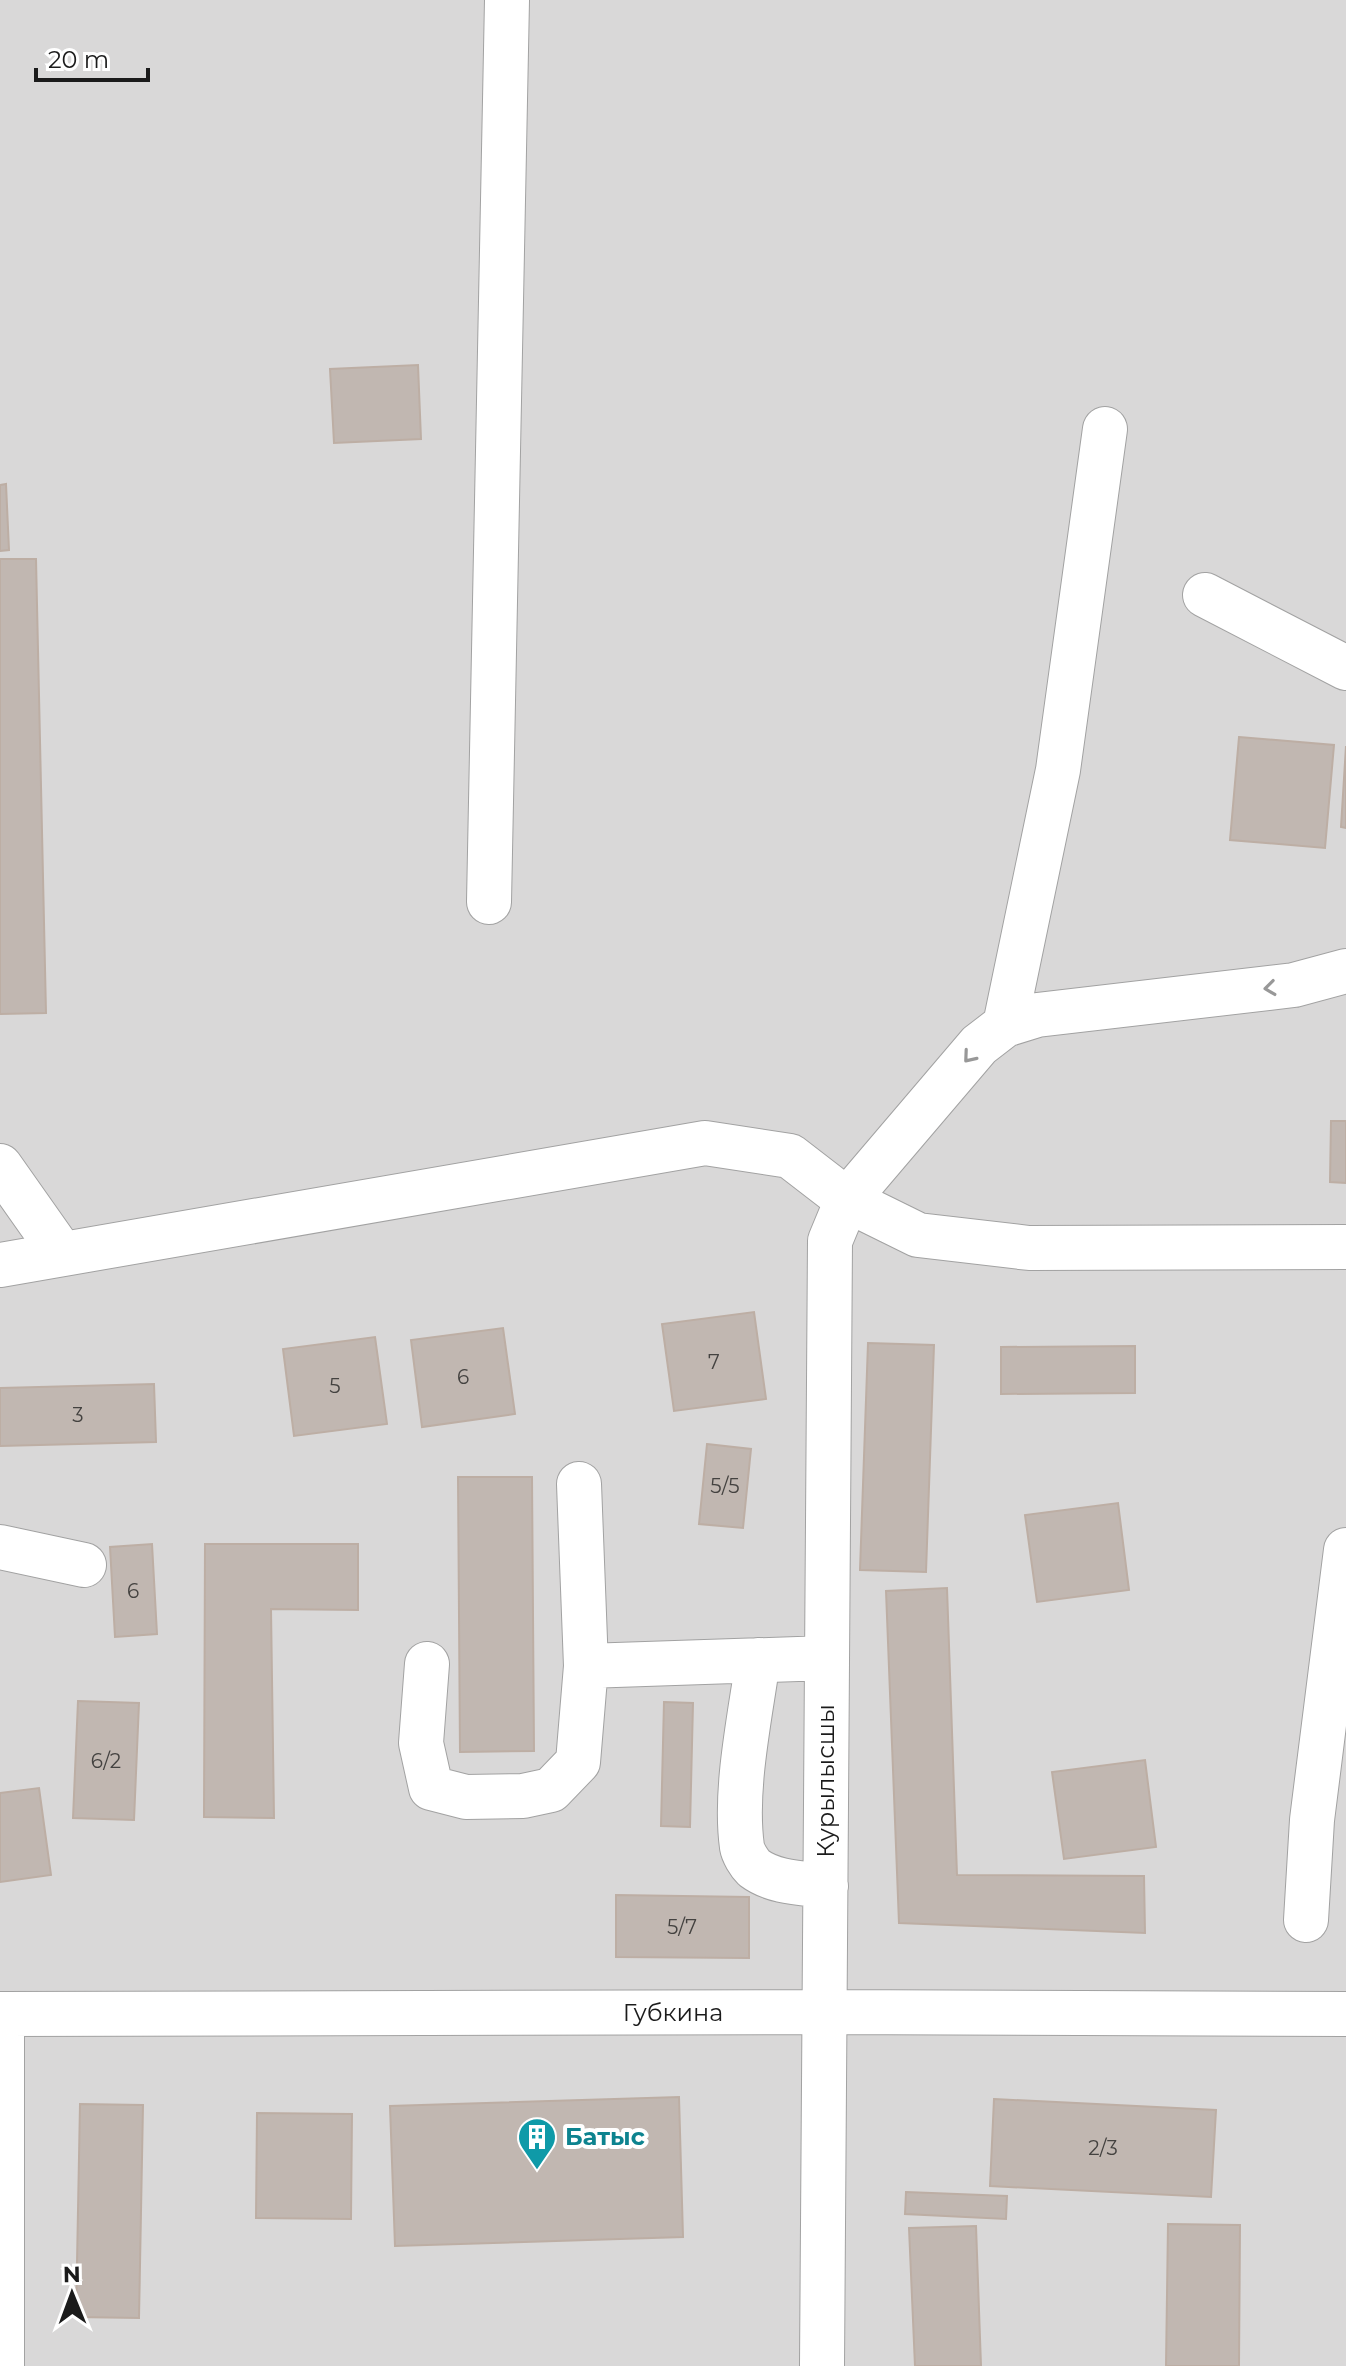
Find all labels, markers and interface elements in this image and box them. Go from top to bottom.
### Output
scale bar [36,32,148,82]
text: 20 m [48,45,109,74]
one-way arrow [1263,979,1276,996]
one-way arrow [964,1047,979,1062]
house number: 7 [708,1350,720,1374]
house number: 6 [457,1365,469,1389]
house number: 5 [329,1374,341,1398]
house number: 3 [72,1403,84,1427]
house number: 5/5 [710,1474,740,1498]
house number: 6 [127,1579,139,1603]
street label: Курылысшы [811,1704,840,1858]
house number: 6/2 [91,1749,121,1773]
house number: 5/7 [667,1915,697,1939]
street label: Губкина [623,1998,723,2027]
building icon: Батыс [516,2116,558,2171]
place label: Батыс [565,2122,645,2151]
house number: 2/3 [1088,2136,1118,2160]
north arrow [32,2254,112,2334]
text: N [63,2261,81,2288]

